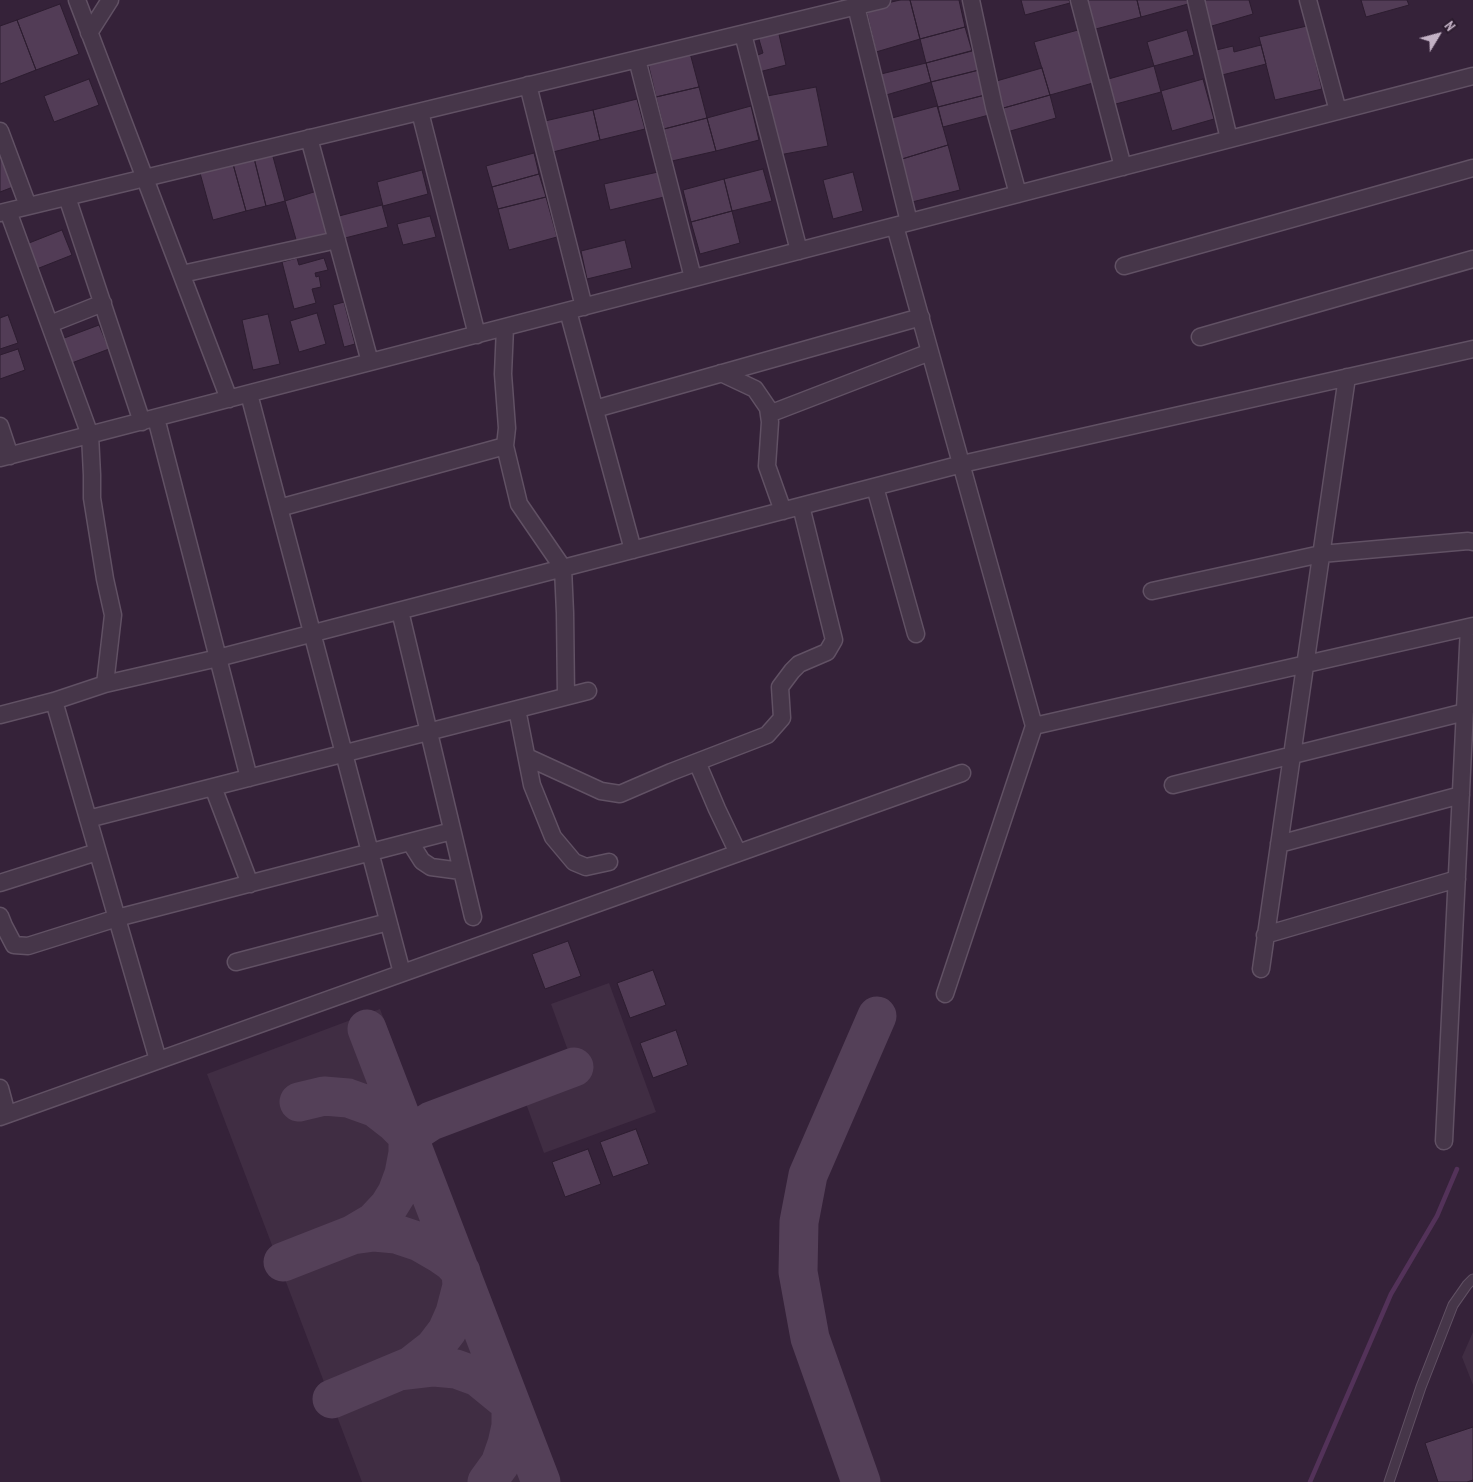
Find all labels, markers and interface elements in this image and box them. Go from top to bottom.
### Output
north arrow [1413,10,1463,60]
text: N [1441,18,1459,34]

